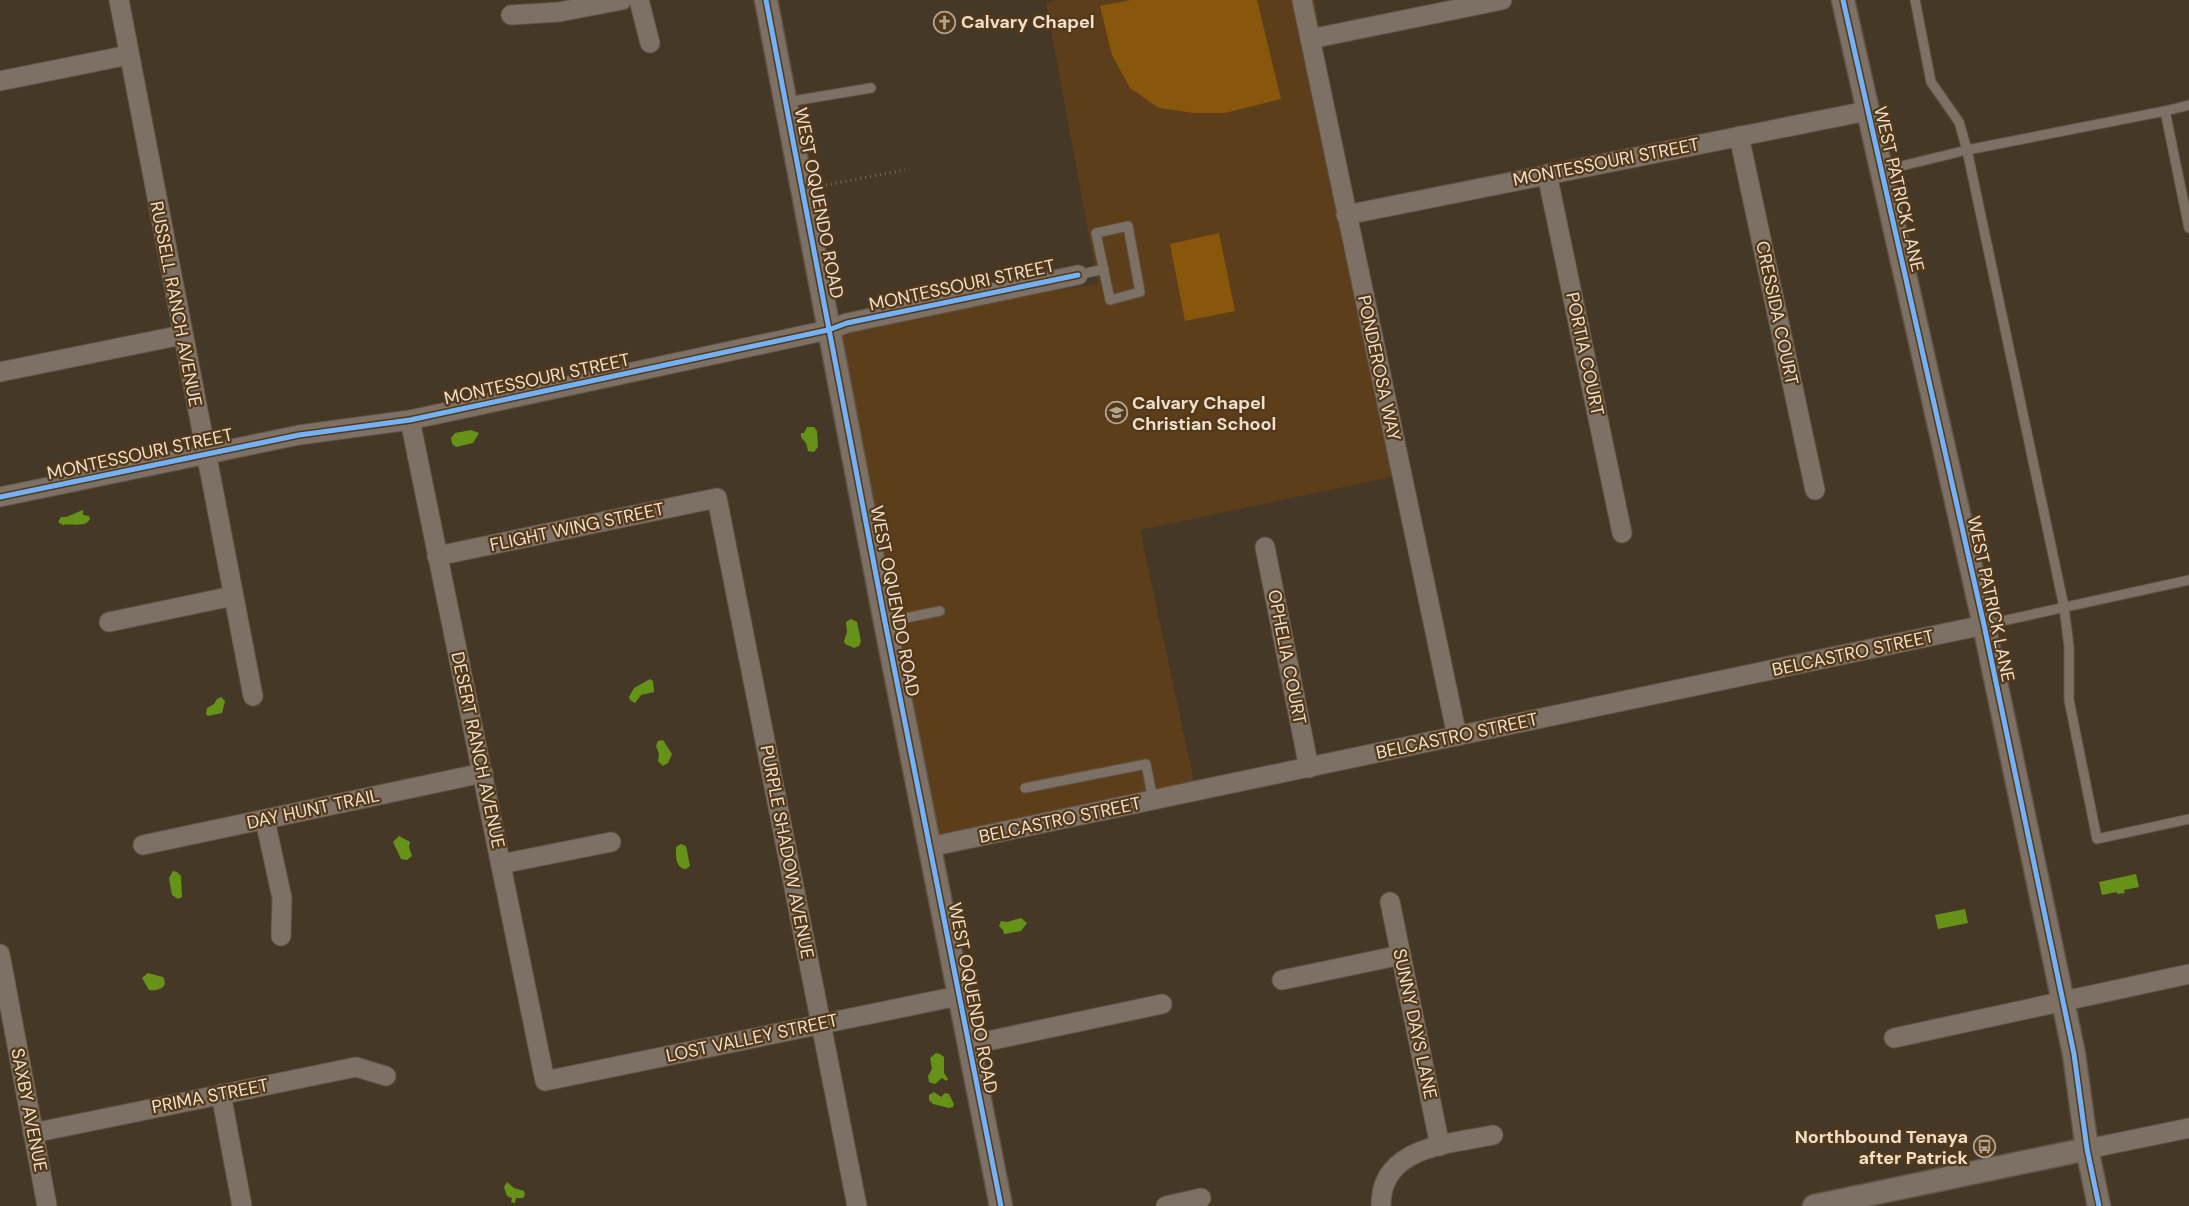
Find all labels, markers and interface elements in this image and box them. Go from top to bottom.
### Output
church icon: Calvary Chapel [933,10,957,34]
place label: Calvary Chapel [961,10,1095,34]
street label: WEST PATRICK LANE [1868,104,1930,274]
street label: WEST OQUENDO ROAD [789,105,849,301]
street label: MONTESSOURI STREET [1511,132,1701,192]
street label: RUSSELL RANCH AVENUE [144,199,208,409]
street label: CRESSIDA COURT [1750,239,1804,387]
street label: MONTESSOURI STREET [867,254,1057,316]
street label: PORTIA COURT [1560,290,1610,418]
street label: PONDEROSA WAY [1352,293,1406,444]
street label: MONTESSOURI STREET [442,348,632,410]
place label: Calvary Chapel Christian School [1132,391,1276,436]
school or university icon: Calvary Chapel Christian School [1104,401,1128,425]
street label: MONTESSOURI STREET [45,423,235,485]
street label: FLIGHT WING STREET [487,497,667,557]
street label: WEST OQUENDO ROAD [865,503,925,699]
street label: WEST PATRICK LANE [1962,514,2020,684]
street label: OPHELIA COURT [1262,588,1312,726]
street label: BELCASTRO STREET [1770,624,1936,682]
street label: DESERT RANCH AVENUE [445,649,511,851]
street label: BELCASTRO STREET [1374,707,1540,765]
street label: PURPLE SHADOW AVENUE [754,743,820,961]
street label: DAY HUNT TRAIL [244,783,382,835]
street label: BELCASTRO STREET [977,791,1143,849]
street label: WEST OQUENDO ROAD [943,900,1003,1096]
street label: SUNNY DAYS LANE [1387,946,1443,1102]
street label: LOST VALLEY STREET [664,1008,840,1068]
street label: SAXBY AVENUE [5,1046,53,1174]
street label: PRIMA STREET [150,1073,270,1119]
place label: Northbound Tenaya after Patrick [1795,1125,1969,1170]
bus stop icon: Northbound Tenaya after Patrick [1972,1135,1996,1159]

